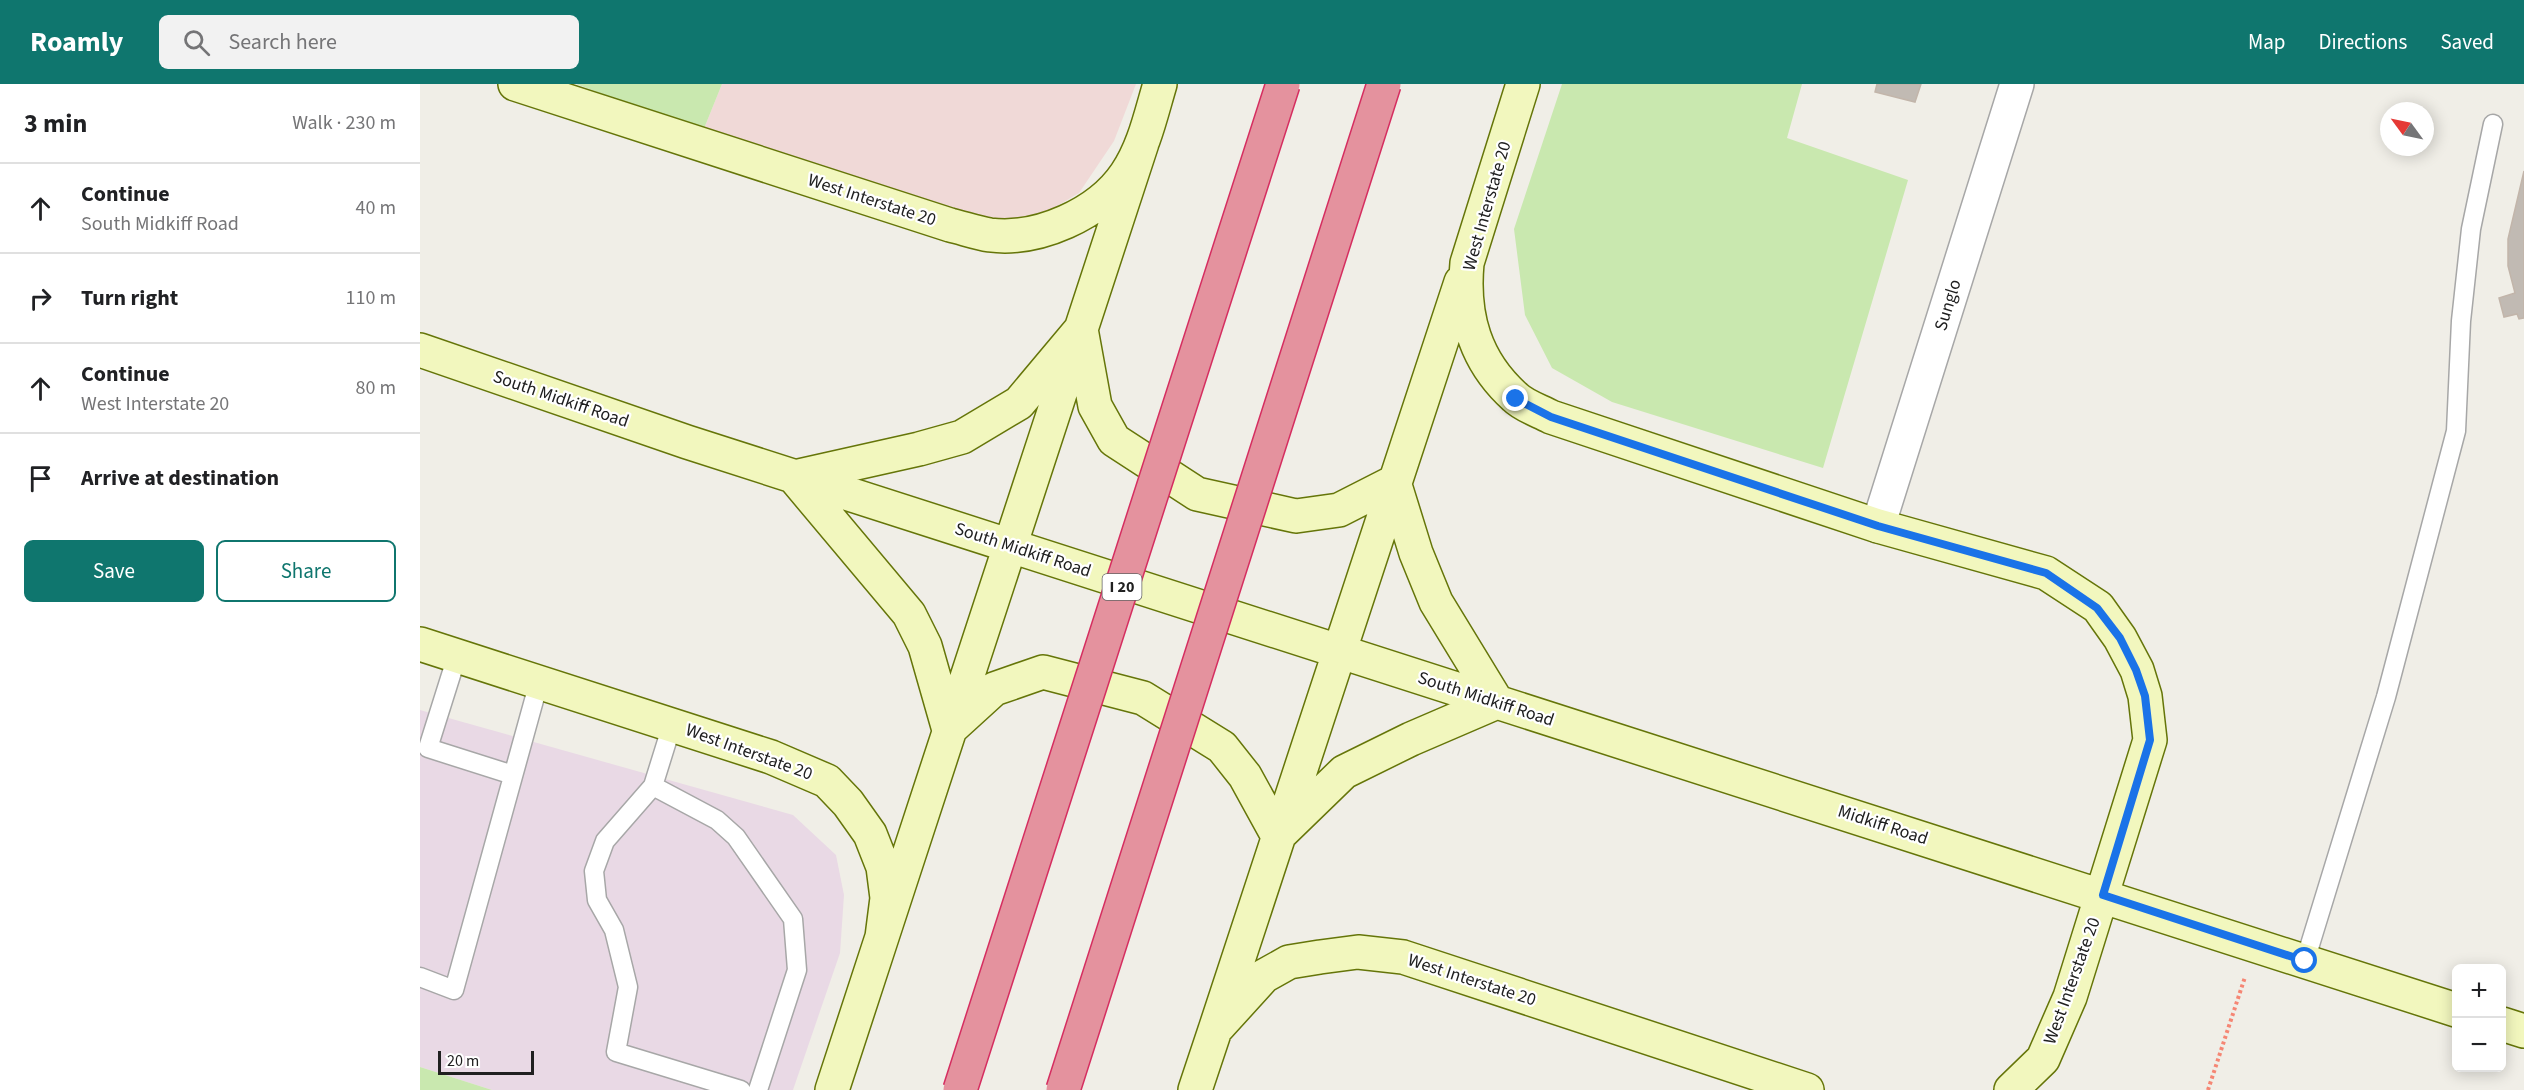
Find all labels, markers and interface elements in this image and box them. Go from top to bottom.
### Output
search box [159,15,579,69]
text: Roamly [30,22,123,62]
icon: search [180,26,213,59]
text: Search here [228,26,337,58]
text: Map [2248,27,2286,57]
text: Directions [2319,27,2407,57]
text: Saved [2440,27,2494,57]
north arrow [2380,102,2434,156]
text: 3 min [24,105,87,142]
text: Walk · 230 m [292,109,396,137]
street label: West Interstate 20 [1457,138,1517,274]
street label: West Interstate 20 [805,167,939,233]
text: Continue [81,178,170,210]
icon: ahead [24,192,57,225]
text: 40 m [356,194,396,222]
text: South Midkiff Road [81,210,239,238]
street label: Sunglo [1928,276,1968,334]
icon: right [24,282,57,315]
text: Turn right [81,282,178,314]
text: 110 m [346,284,396,312]
text: Continue [81,358,170,390]
street label: South Midkiff Road [490,364,632,434]
icon: ahead [24,372,57,405]
text: 80 m [356,374,396,402]
route end [1502,385,1528,411]
text: West Interstate 20 [81,390,229,418]
icon: arrive [24,462,57,495]
text: Arrive at destination [81,462,279,494]
street label: South Midkiff Road [952,516,1094,584]
button: Save [24,540,204,602]
button: Share [216,540,396,602]
road number: I 20 [1102,574,1142,600]
street label: South Midkiff Road [1415,665,1557,733]
street label: West Interstate 20 [682,717,816,787]
street label: Midkiff Road [1835,799,1931,851]
street label: West Interstate 20 [2037,914,2107,1048]
street label: West Interstate 20 [1405,947,1539,1013]
route start [2291,947,2317,973]
map controls [2452,964,2506,1072]
button: + [2452,964,2506,1018]
button: − [2452,1018,2506,1072]
scale bar [438,1048,534,1076]
text: 20 m [447,1050,479,1072]

